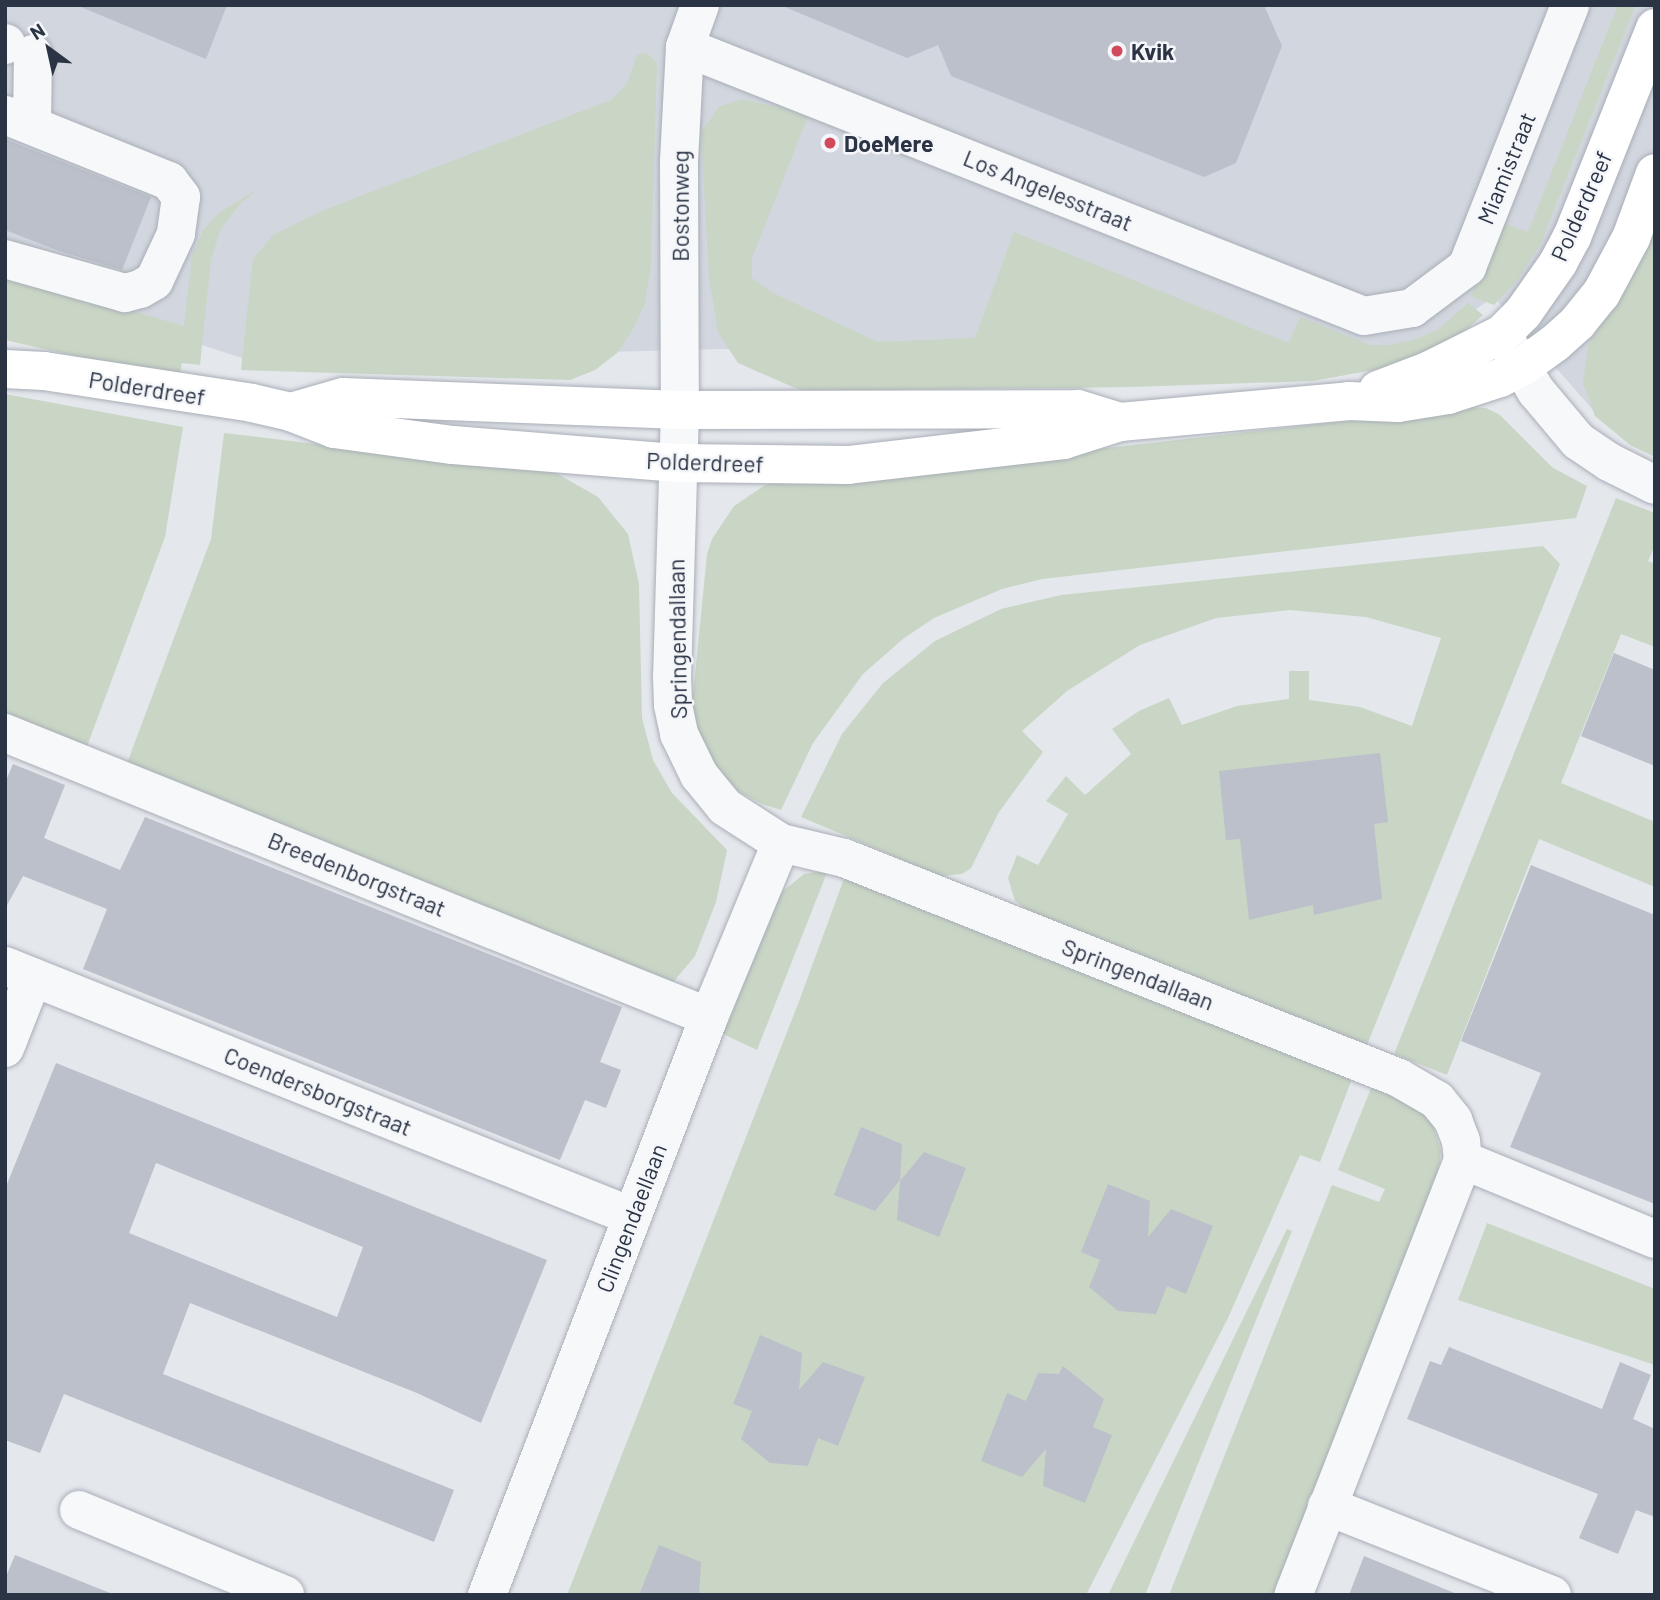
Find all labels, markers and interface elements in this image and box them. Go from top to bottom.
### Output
north arrow [14,14,84,84]
text: N [26,18,49,44]
place label: Kvik [1131,37,1174,65]
marker: Kvik [1109,43,1125,59]
street label: Miamistraat [1471,108,1541,228]
place label: DoeMere [844,129,934,157]
marker: DoeMere [822,135,838,151]
street label: Los Angelesstraat [959,144,1137,236]
street label: Polderdreef [1545,147,1617,265]
street label: Bostonweg [666,150,694,262]
street label: Polderdreef [87,365,207,411]
street label: Polderdreef [646,446,764,478]
street label: Springendallaan [662,559,692,719]
street label: Breedenborgstraat [264,826,450,922]
street label: Springendallaan [1058,932,1218,1016]
street label: Coendersborgstraat [220,1041,416,1141]
street label: Clingendaellaan [590,1140,672,1296]

